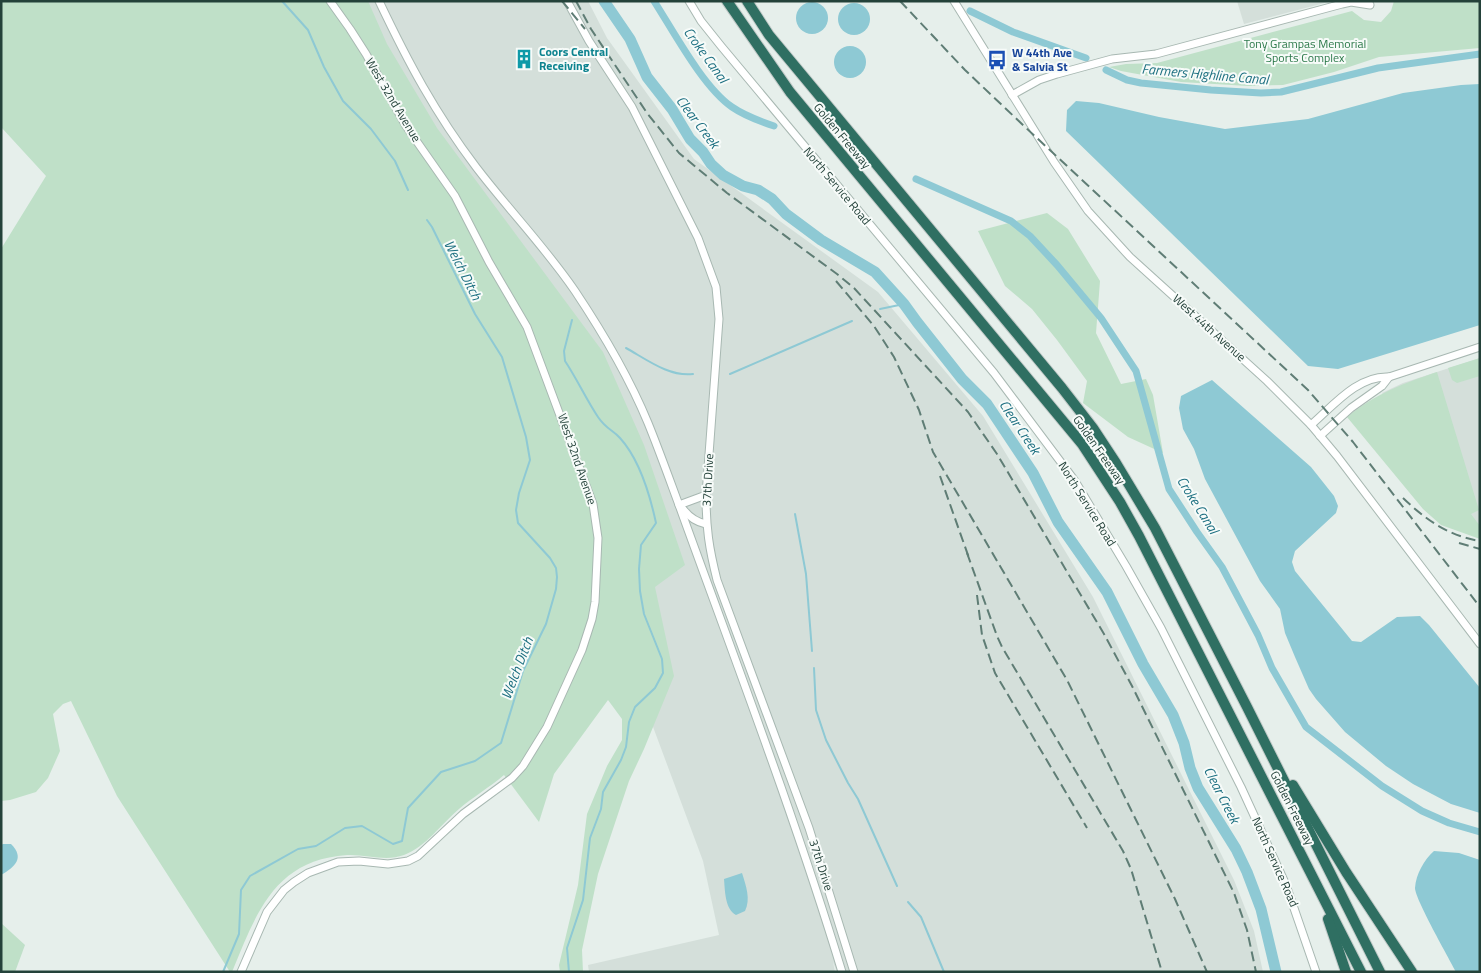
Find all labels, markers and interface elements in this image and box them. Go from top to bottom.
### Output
water label: Croke Canal [679,22,735,89]
park label: Tony Grampas Memorial Sports Complex [1244,34,1366,67]
place label: Coors Central Receiving [539,42,608,75]
place label: W 44th Ave & Salvia St [1012,43,1072,76]
building icon: Coors Central Receiving [513,48,535,70]
bus stop icon: W 44th Ave & Salvia St [986,49,1008,71]
street label: West 32nd Avenue [361,54,426,145]
water label: Farmers Highline Canal [1141,57,1271,90]
water label: Clear Creek [672,91,726,154]
street label: Golden Freeway [809,99,876,173]
street label: North Service Road [799,142,876,229]
water label: Welch Ditch [439,236,488,304]
street label: West 44th Avenue [1168,289,1250,366]
water label: Clear Creek [995,395,1047,460]
street label: West 32nd Avenue [553,411,602,507]
street label: Golden Freeway [1068,411,1131,488]
street label: 37th Drive [697,453,718,507]
street label: North Service Road [1054,458,1121,550]
water label: Croke Canal [1172,472,1226,539]
water label: Welch Ditch [495,633,538,702]
water label: Clear Creek [1199,763,1247,829]
street label: Golden Freeway [1266,767,1319,848]
street label: North Service Road [1247,814,1304,910]
street label: 37th Drive [804,837,839,893]

